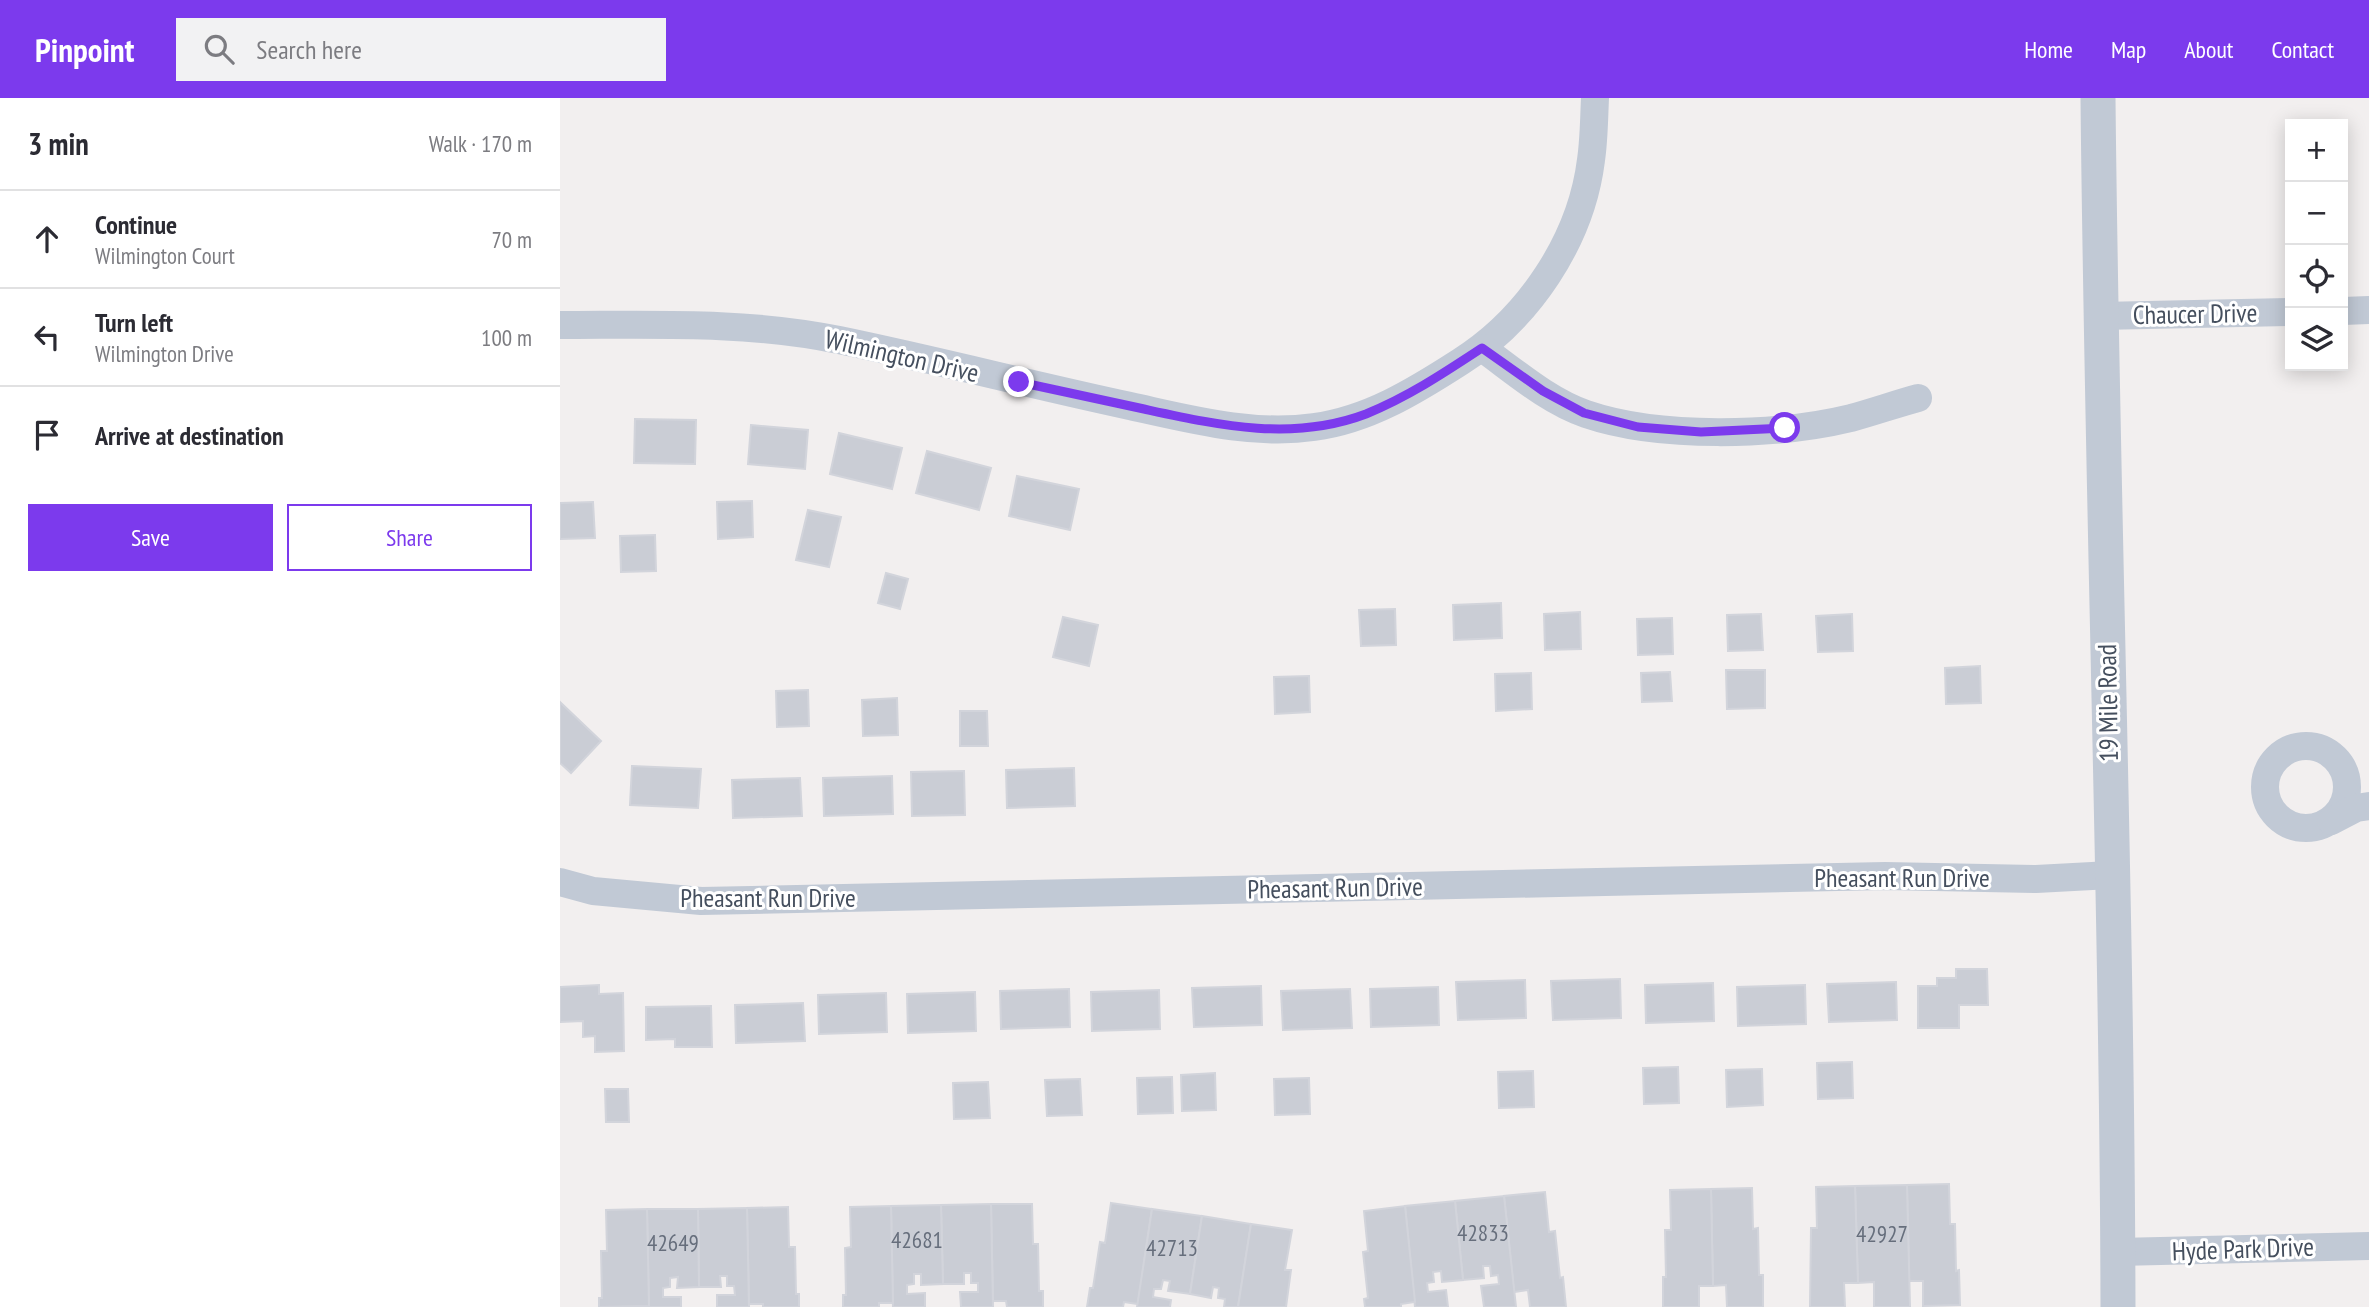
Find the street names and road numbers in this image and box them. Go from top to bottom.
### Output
street label: Chaucer Drive [2132,296,2258,331]
street label: Wilmington Drive [822,322,982,389]
street label: 19 Mile Road [2090,644,2125,762]
street label: Pheasant Run Drive [1814,861,1990,894]
street label: Pheasant Run Drive [1247,869,1423,906]
street label: Pheasant Run Drive [680,881,856,914]
street label: Hyde Park Drive [2171,1230,2315,1267]

